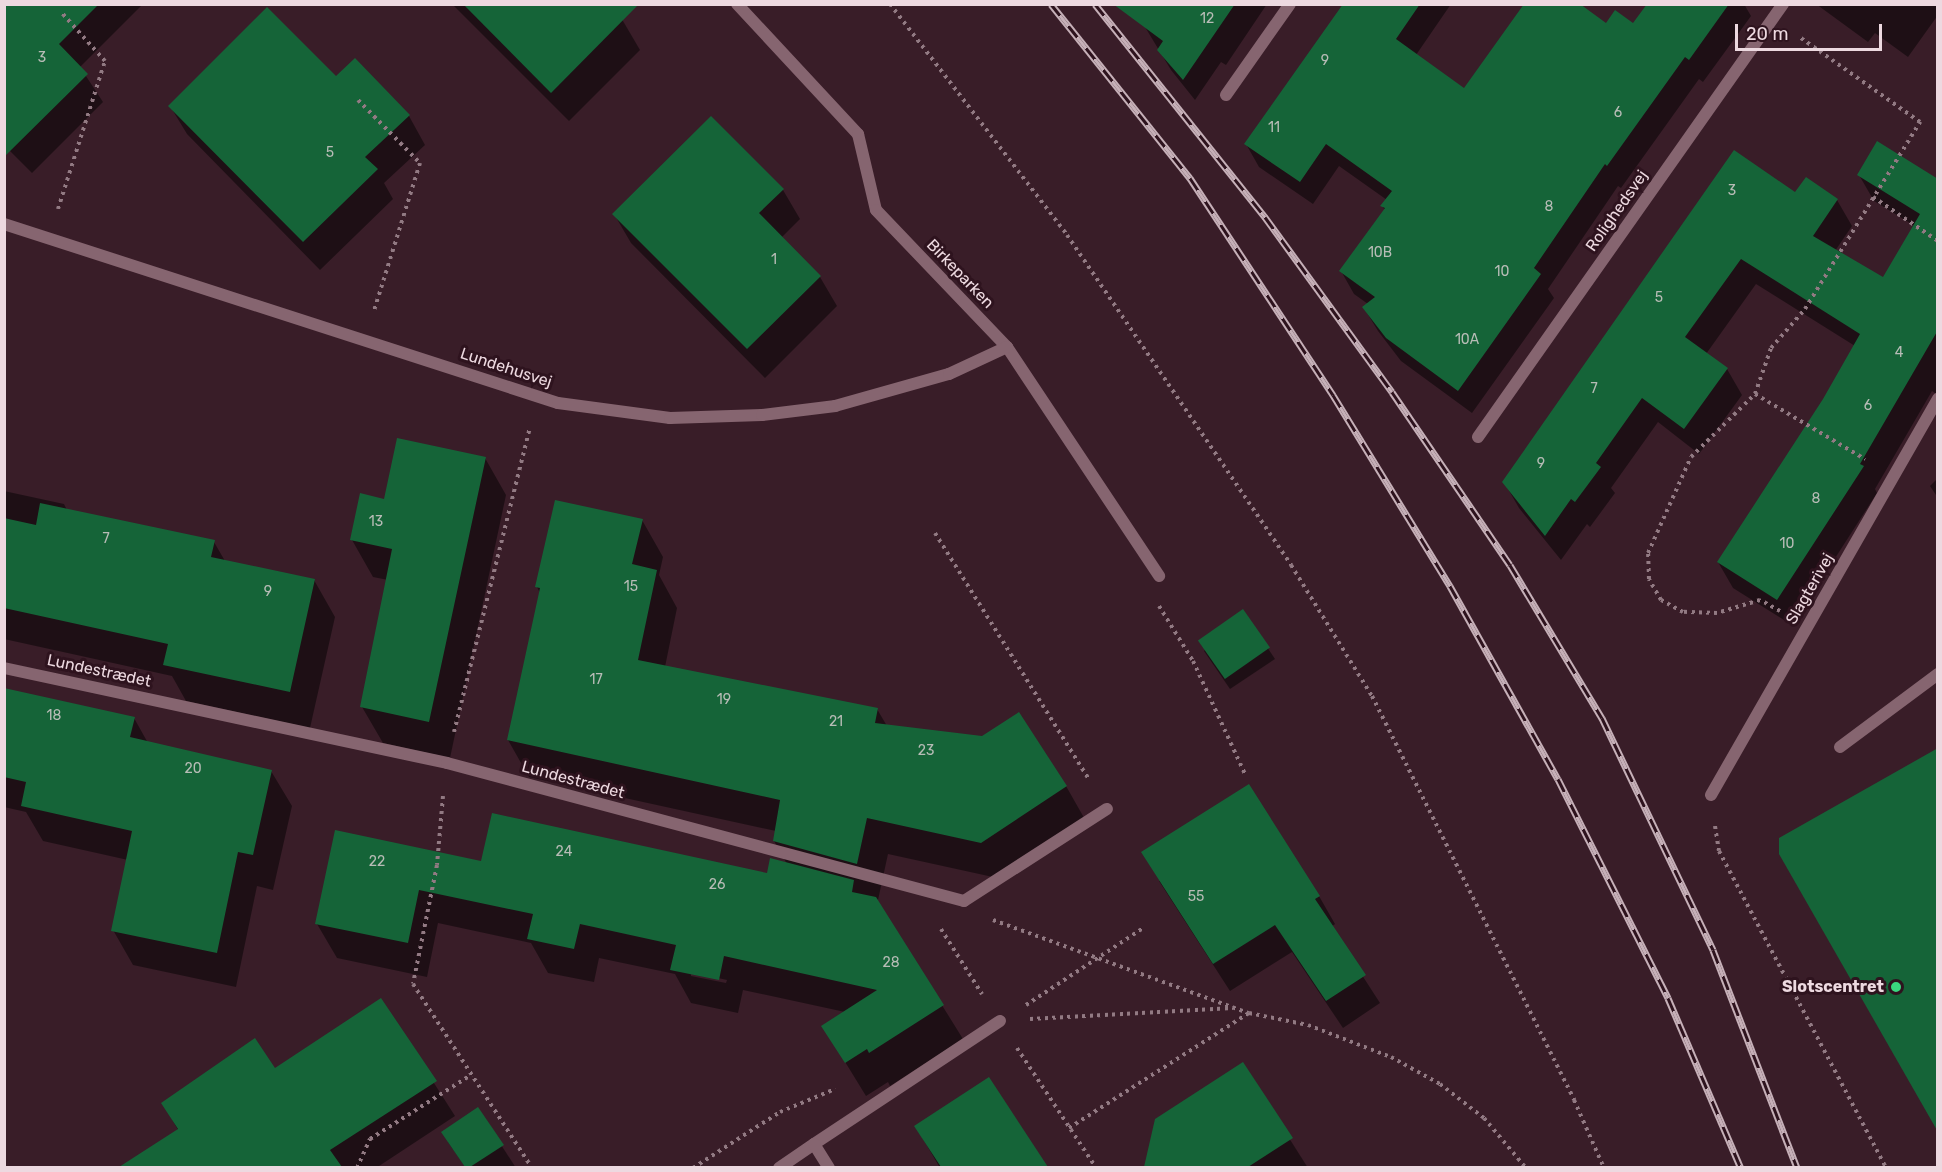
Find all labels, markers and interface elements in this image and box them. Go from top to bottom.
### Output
house number: 12 [1200,11,1214,27]
scale bar [1738,12,1885,50]
text: 20 m [1746,23,1788,45]
house number: 3 [38,50,46,66]
house number: 9 [1321,53,1329,69]
house number: 6 [1614,105,1622,121]
house number: 11 [1268,120,1280,136]
house number: 5 [326,145,334,161]
street label: Rolighedsvej [1582,167,1652,255]
house number: 3 [1728,183,1736,199]
house number: 8 [1545,199,1553,215]
street label: Birkeparken [922,236,998,312]
house number: 10B [1368,245,1392,261]
house number: 1 [771,252,777,268]
house number: 10 [1495,264,1509,280]
house number: 5 [1655,290,1663,306]
house number: 10A [1455,332,1479,348]
street label: Lundehusvej [458,344,554,392]
house number: 4 [1895,345,1903,361]
house number: 7 [1590,381,1598,397]
house number: 6 [1864,398,1872,414]
house number: 9 [1537,456,1545,472]
house number: 8 [1812,491,1820,507]
house number: 13 [369,514,383,530]
house number: 7 [102,531,110,547]
house number: 10 [1780,536,1794,552]
street label: Slagterivej [1782,550,1838,628]
house number: 15 [624,579,638,595]
house number: 9 [264,584,272,600]
street label: Lundestrædet [45,651,153,691]
house number: 17 [589,672,603,688]
house number: 19 [717,692,731,708]
house number: 18 [47,708,61,724]
house number: 21 [829,714,843,730]
house number: 23 [918,743,934,759]
street label: Lundestrædet [519,757,627,803]
house number: 20 [184,761,202,777]
house number: 24 [556,844,572,860]
house number: 22 [369,854,385,870]
house number: 26 [709,877,725,893]
house number: 55 [1188,889,1204,905]
house number: 28 [882,955,900,971]
place label: Slotscentret [1782,977,1884,997]
marker: Slotscentret [1889,980,1903,994]

